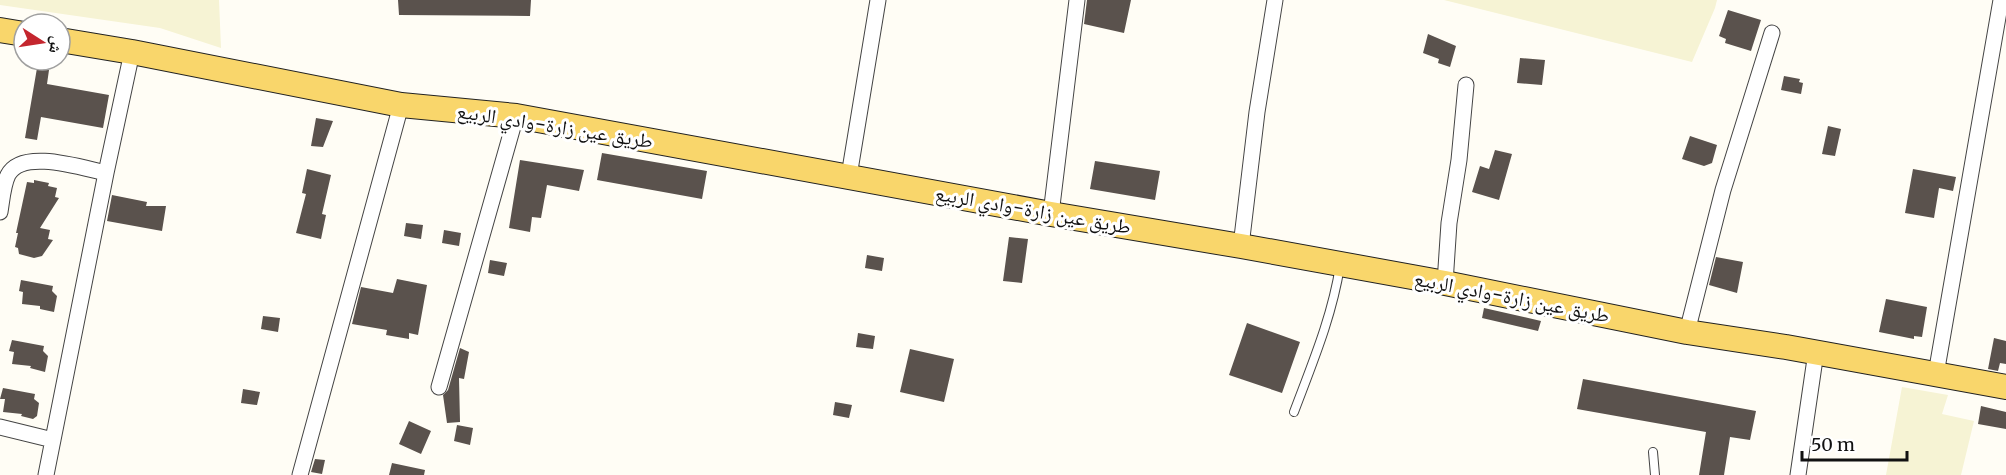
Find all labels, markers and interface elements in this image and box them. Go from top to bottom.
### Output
north arrow [12,12,72,72]
text: ش [45,35,68,56]
street label: طريق عين زارة-وادي الربيع [455,98,655,157]
street label: طريق عين زارة-وادي الربيع [933,180,1133,243]
street label: طريق عين زارة-وادي الربيع [1412,265,1612,332]
scale bar [1802,424,1907,462]
text: 50 m [1811,433,1855,456]

